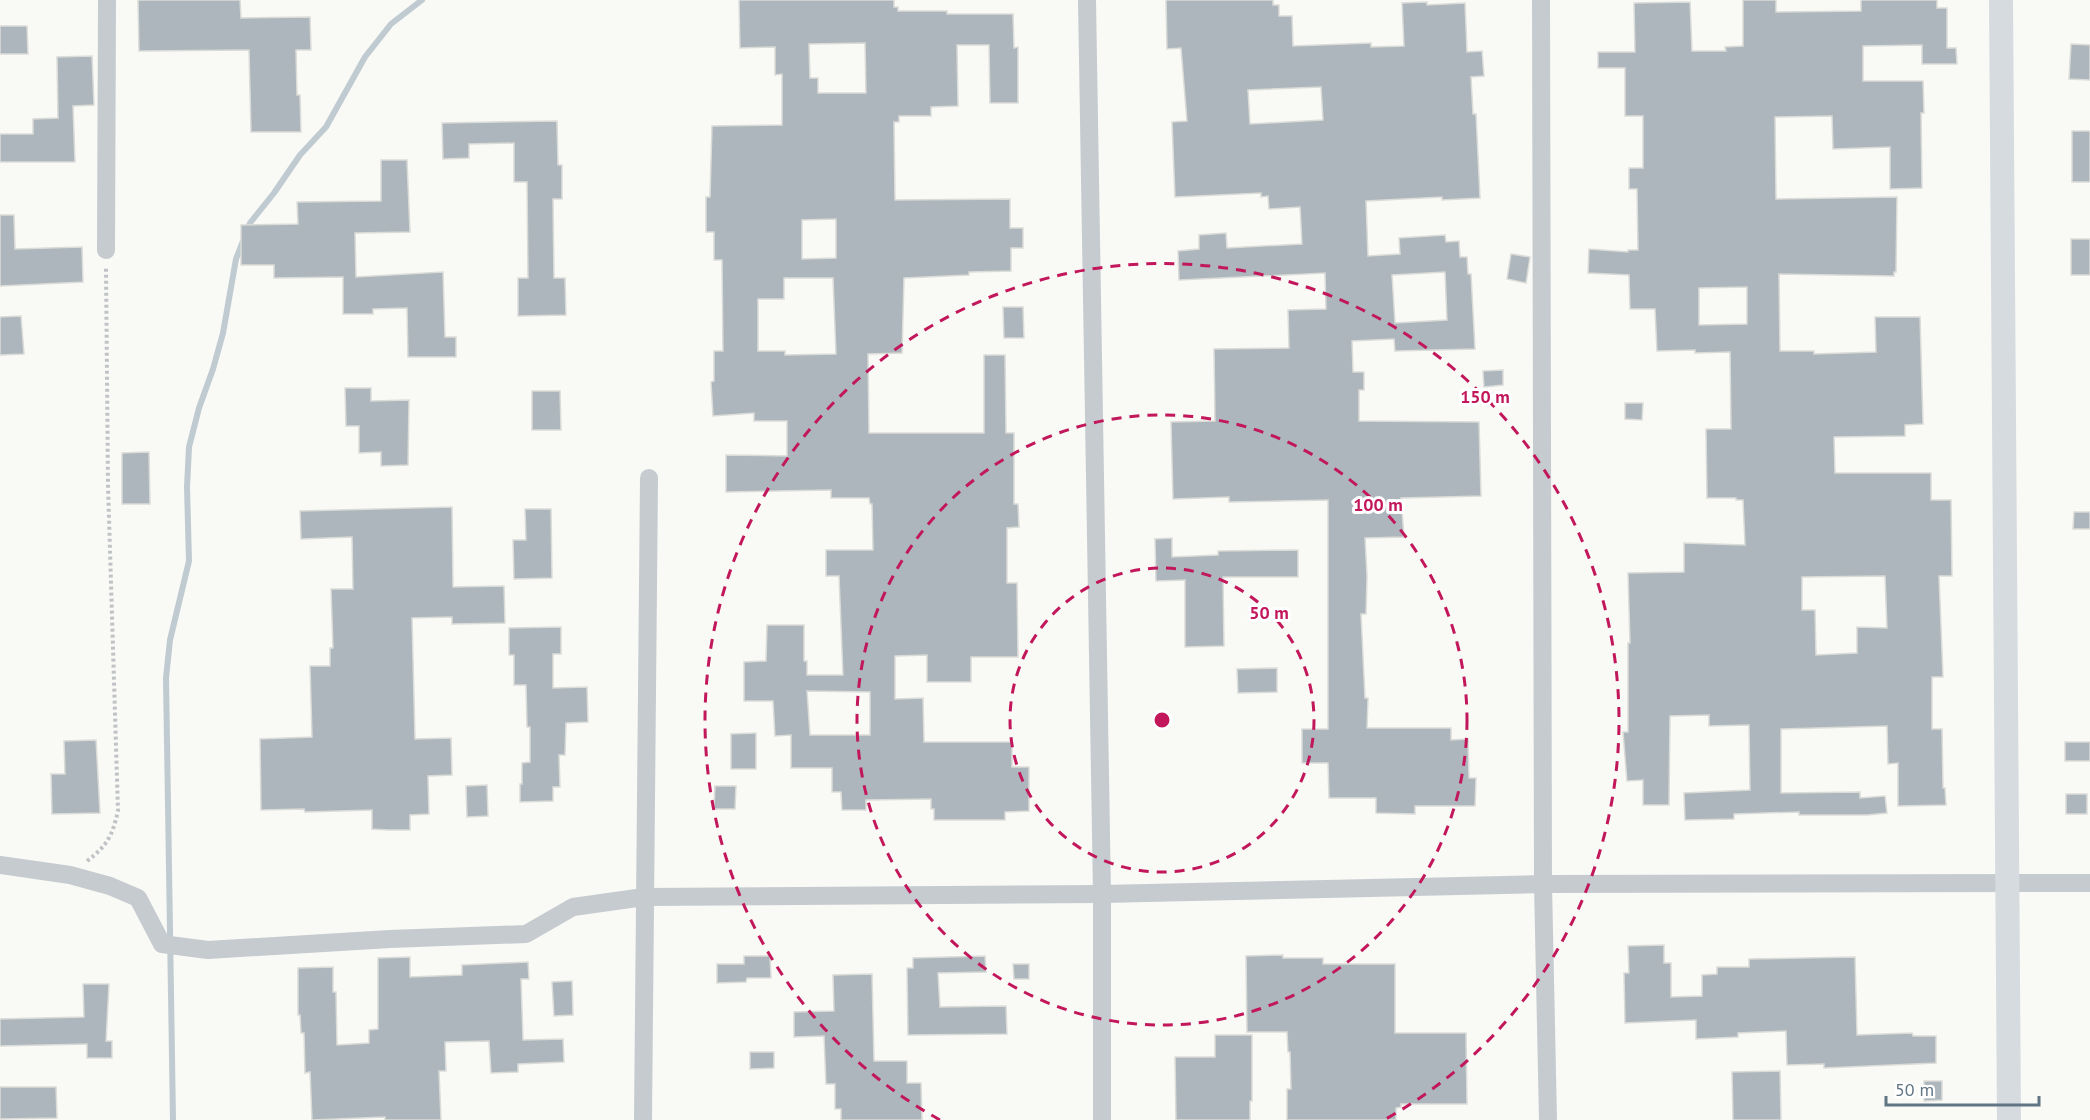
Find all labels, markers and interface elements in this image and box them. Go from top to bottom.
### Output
text: 150 m [1460,385,1510,408]
text: 100 m [1353,493,1403,516]
text: 50 m [1249,601,1289,624]
centre of rings [1152,710,1172,730]
scale bar [1886,1069,2039,1107]
text: 50 m [1895,1078,1934,1101]

